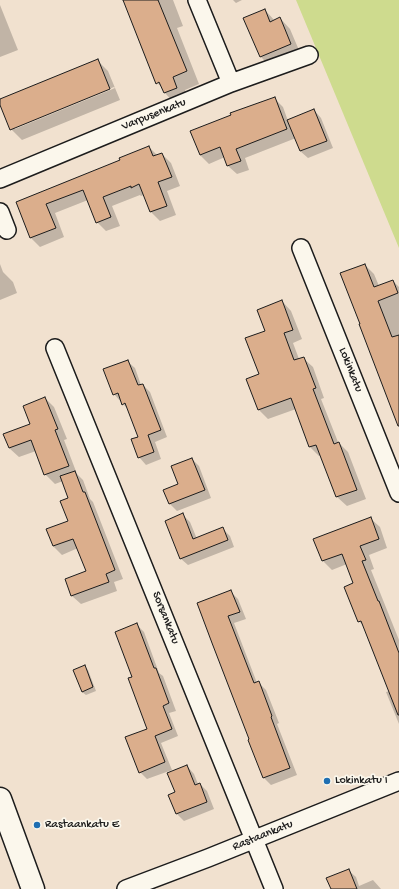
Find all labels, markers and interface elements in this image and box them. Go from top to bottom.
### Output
street label: Varpusenkatu [120,96,188,134]
street label: Lokinkatu [335,346,365,394]
street label: Sorsankatu [148,590,182,646]
place label: Lokinkatu I [335,774,388,788]
marker: Lokinkatu I [322,776,332,786]
street label: Rastaankatu [231,817,295,855]
place label: Rastaankatu E [45,818,119,832]
marker: Rastaankatu E [32,820,42,830]

